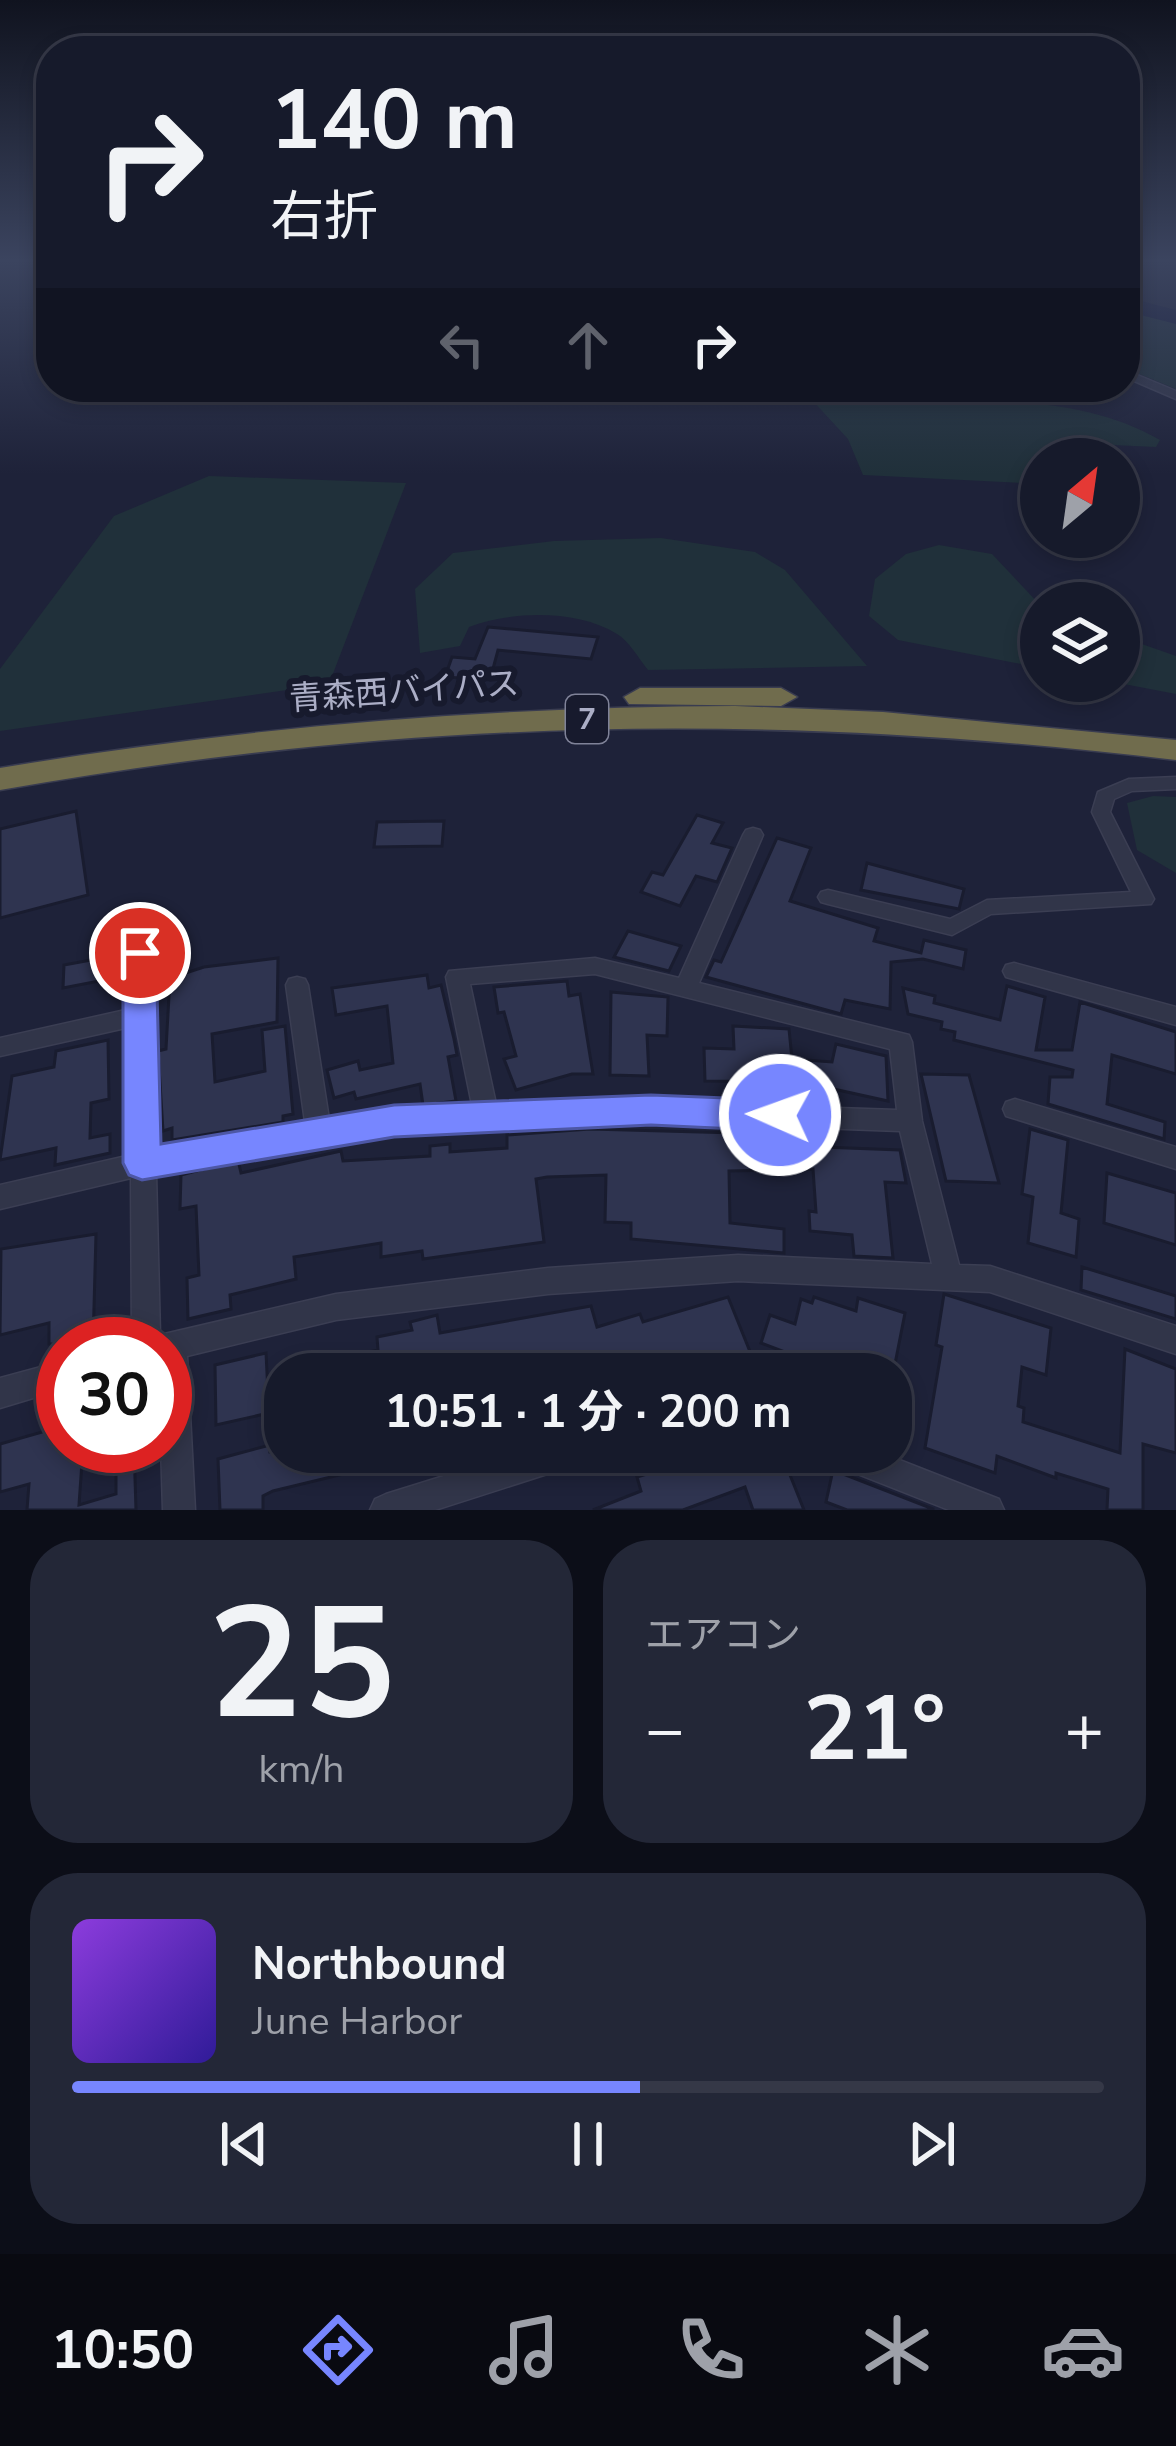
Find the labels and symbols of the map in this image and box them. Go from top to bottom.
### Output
north arrow [1020,438,1140,558]
street label: 青森西バイパス [288,661,521,722]
road number: 7 [566,695,608,743]
pin [89,902,191,1004]
position arrow [717,1052,843,1178]
speed limit sign: 30 [36,1317,192,1473]

